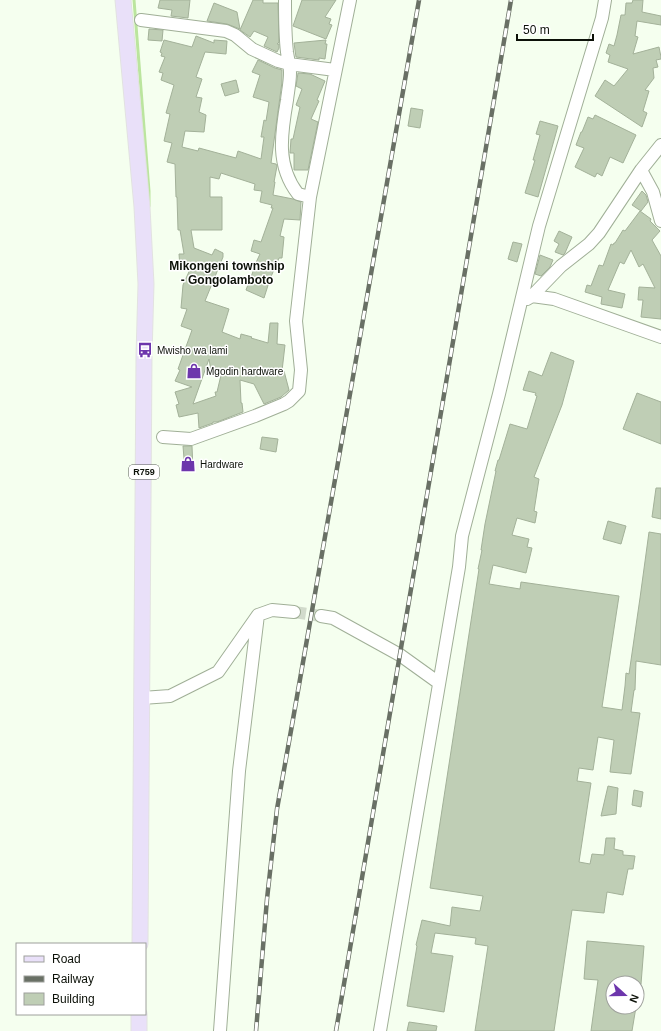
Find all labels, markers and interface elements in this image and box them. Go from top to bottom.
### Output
scale bar [517,16,593,42]
text: 50 m [523,23,550,37]
district label: Mikongeni township - Gongolamboto [169,259,285,287]
bus stop icon: Mwisho wa lami [136,341,154,359]
place label: Mwisho wa lami [157,345,228,356]
shop icon: Mgodin hardware [185,362,203,380]
place label: Mgodin hardware [206,366,284,377]
shop icon: Hardware [179,455,197,473]
place label: Hardware [200,459,244,470]
road number: R759 [129,465,159,479]
legend [16,943,146,1015]
text: Road [52,952,81,966]
text: Railway [52,972,94,986]
north arrow [605,975,645,1015]
text: Building [52,992,95,1006]
text: N [627,993,641,1004]

